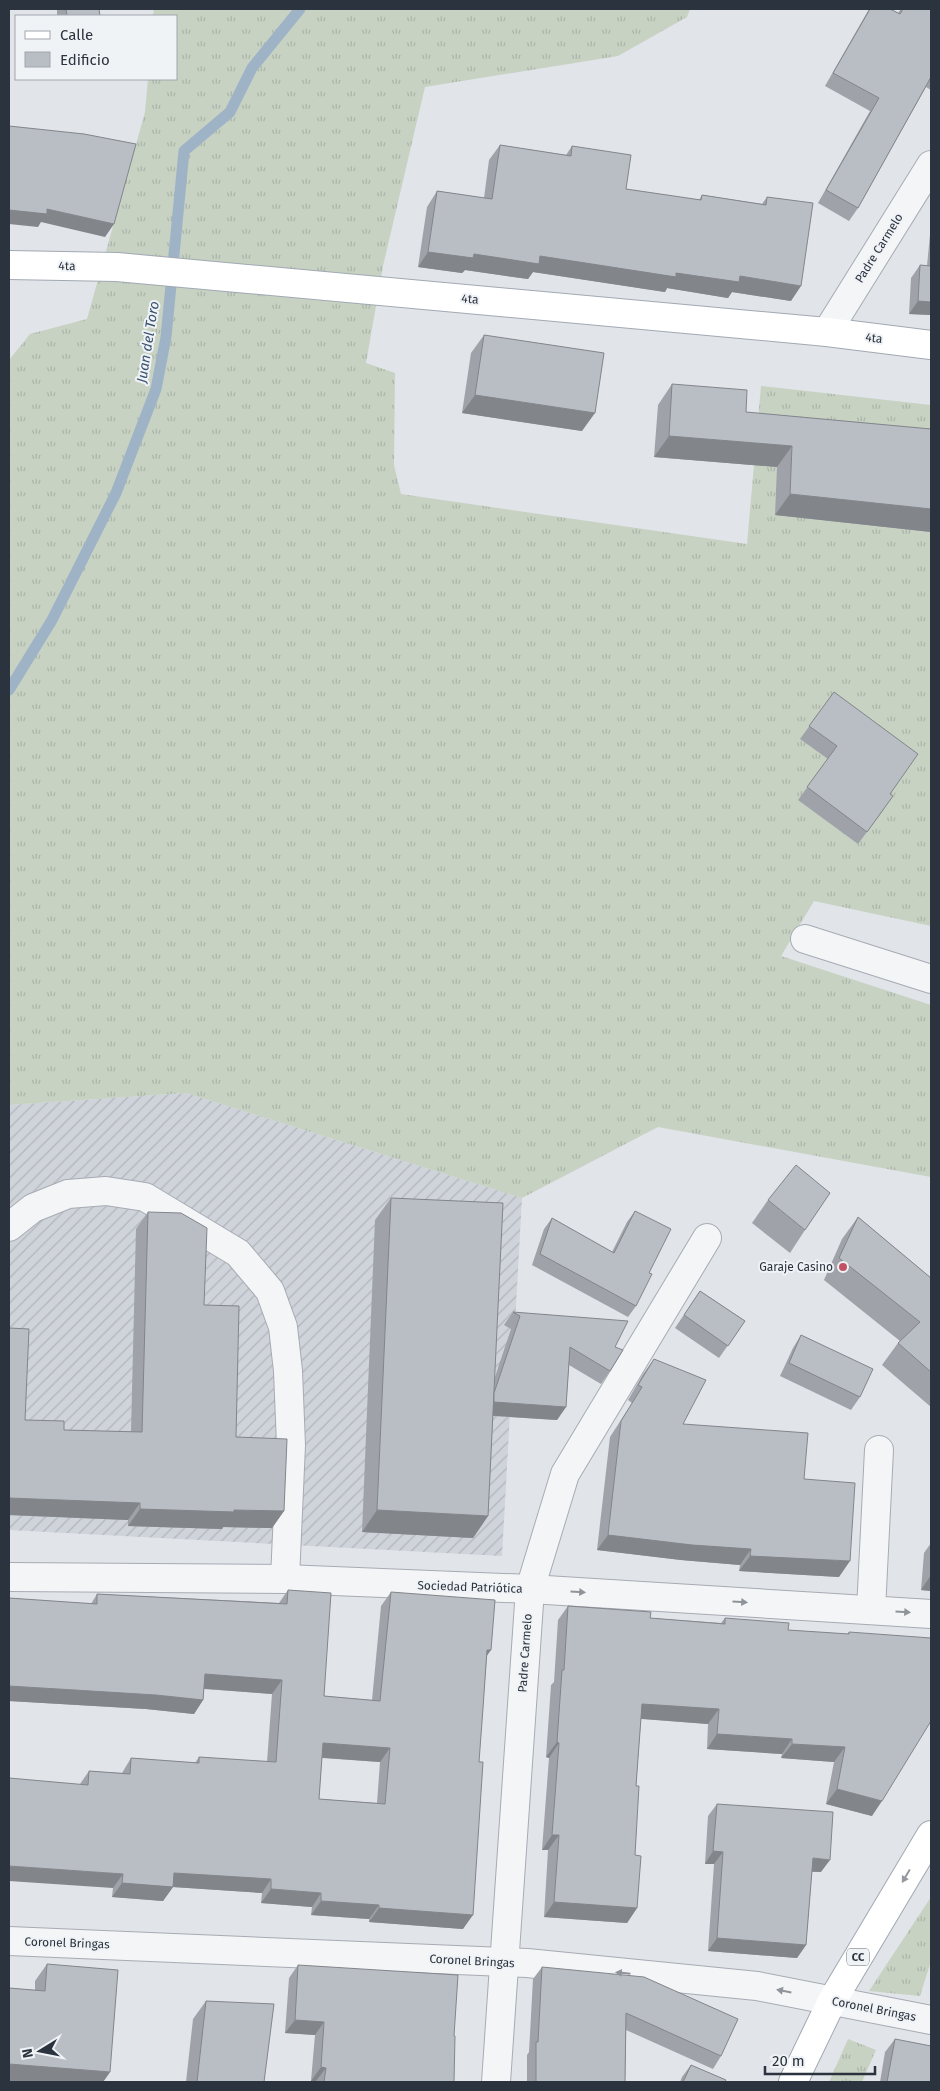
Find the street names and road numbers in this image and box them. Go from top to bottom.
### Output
street label: Padre Carmelo [852,211,906,285]
street label: 4ta [58,259,76,273]
street label: 4ta [461,291,479,307]
street label: 4ta [865,330,883,346]
street label: Sociedad Patriótica [417,1578,523,1596]
street label: Padre Carmelo [515,1613,535,1693]
street label: Coronel Bringas [24,1935,110,1951]
road number: CC [847,1948,869,1965]
street label: Coronel Bringas [429,1952,515,1970]
street label: Coronel Bringas [831,1994,918,2024]

